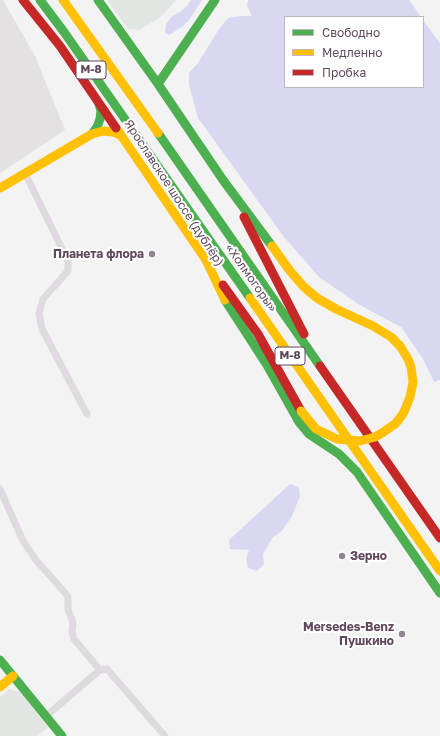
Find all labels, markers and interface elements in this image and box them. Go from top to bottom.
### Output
legend [284,16,424,88]
text: Свободно [322,25,380,40]
text: Медленно [322,45,382,60]
road number: М-8 [76,61,106,79]
text: Пробка [322,65,366,80]
street label: Ярославское шоссе (дублёр) [121,117,227,269]
street label: «Холмогоры» [222,241,280,315]
place label: Планета флора [53,247,144,261]
marker: Планета флора [147,249,157,259]
road number: М-8 [275,347,305,365]
place label: Зерно [350,549,387,563]
marker: Зерно [337,551,347,561]
place label: Mersedes-Benz Пушкино [303,620,394,648]
marker: Mersedes-Benz Пушкино [397,629,407,639]

